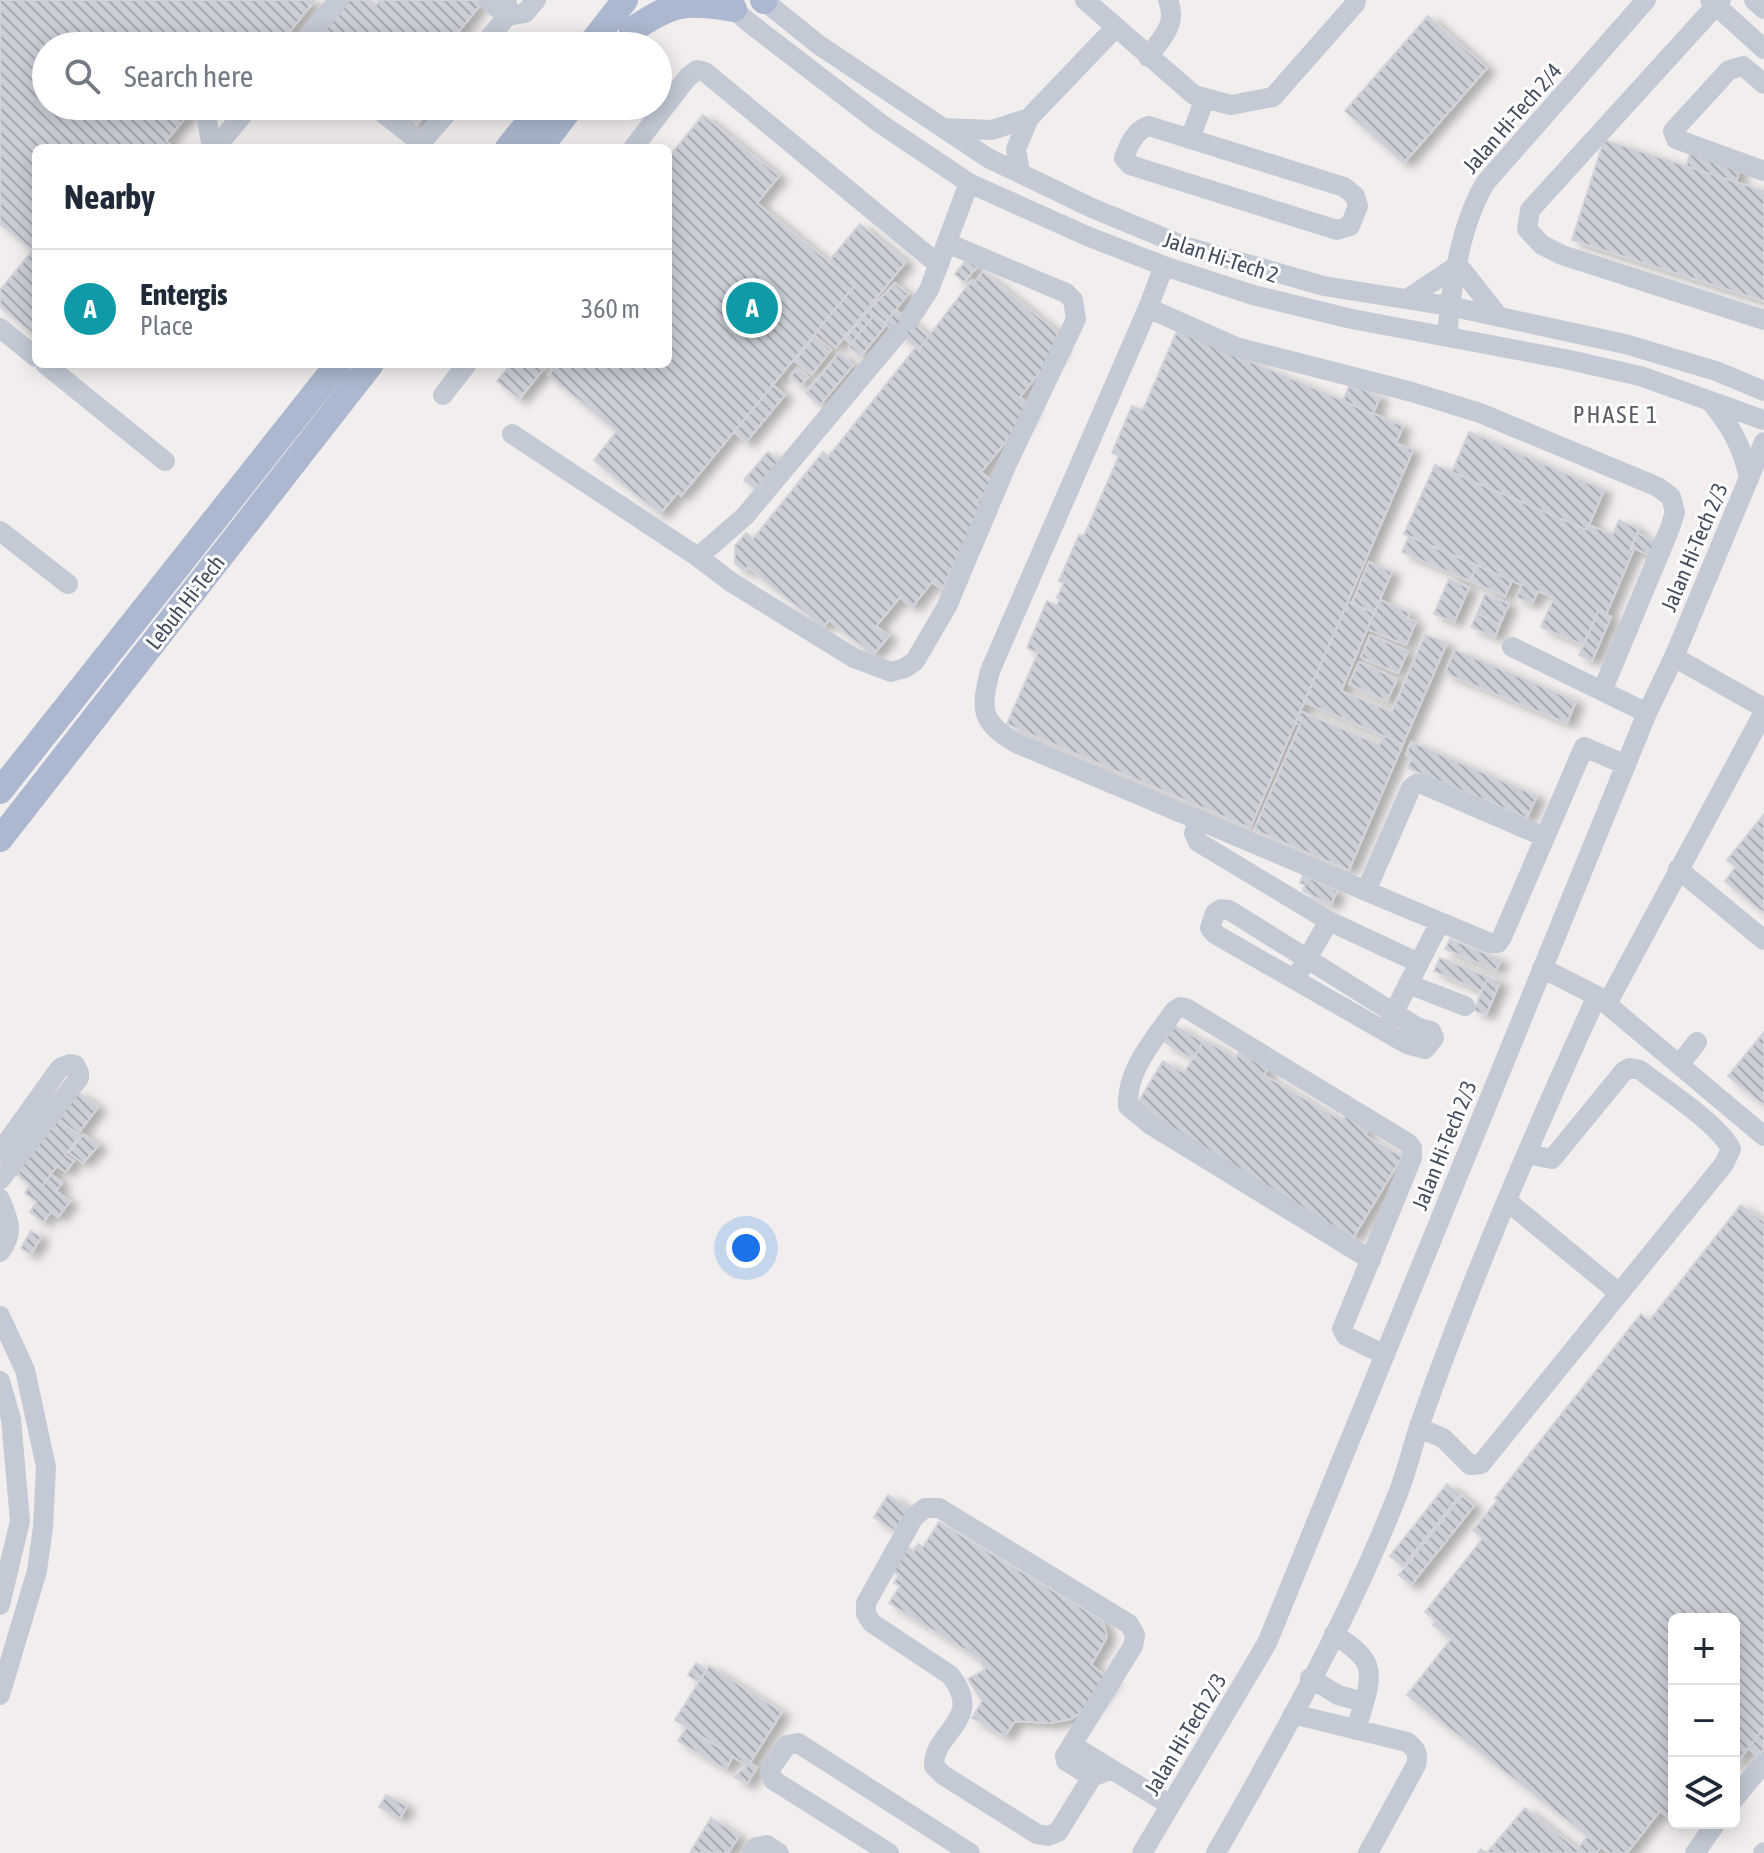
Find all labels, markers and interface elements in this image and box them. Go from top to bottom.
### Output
search box [32,32,672,120]
icon: search [60,54,104,98]
street label: Jalan Hi-Tech 2/4 [1457,58,1567,178]
text: Search here [124,59,253,93]
text: Nearby [64,177,155,216]
street label: Jalan Hi-Tech 2 [1160,226,1282,288]
text: Entergis [140,277,228,311]
pin: A [726,278,778,338]
text: A [84,294,96,324]
text: 360 m [581,294,640,324]
text: Place [140,311,193,341]
district label: PHASE 1 [1573,401,1659,428]
street label: Jalan Hi-Tech 2/3 [1655,479,1733,615]
street label: Lebuh Hi-Tech [140,550,230,654]
street label: Jalan Hi-Tech 2/3 [1406,1076,1482,1214]
your location [726,1228,766,1268]
map controls [1668,1613,1740,1829]
button: + [1668,1613,1740,1685]
street label: Jalan Hi-Tech 2/3 [1138,1668,1232,1800]
button: − [1668,1685,1740,1757]
button: layers [1668,1757,1740,1829]

